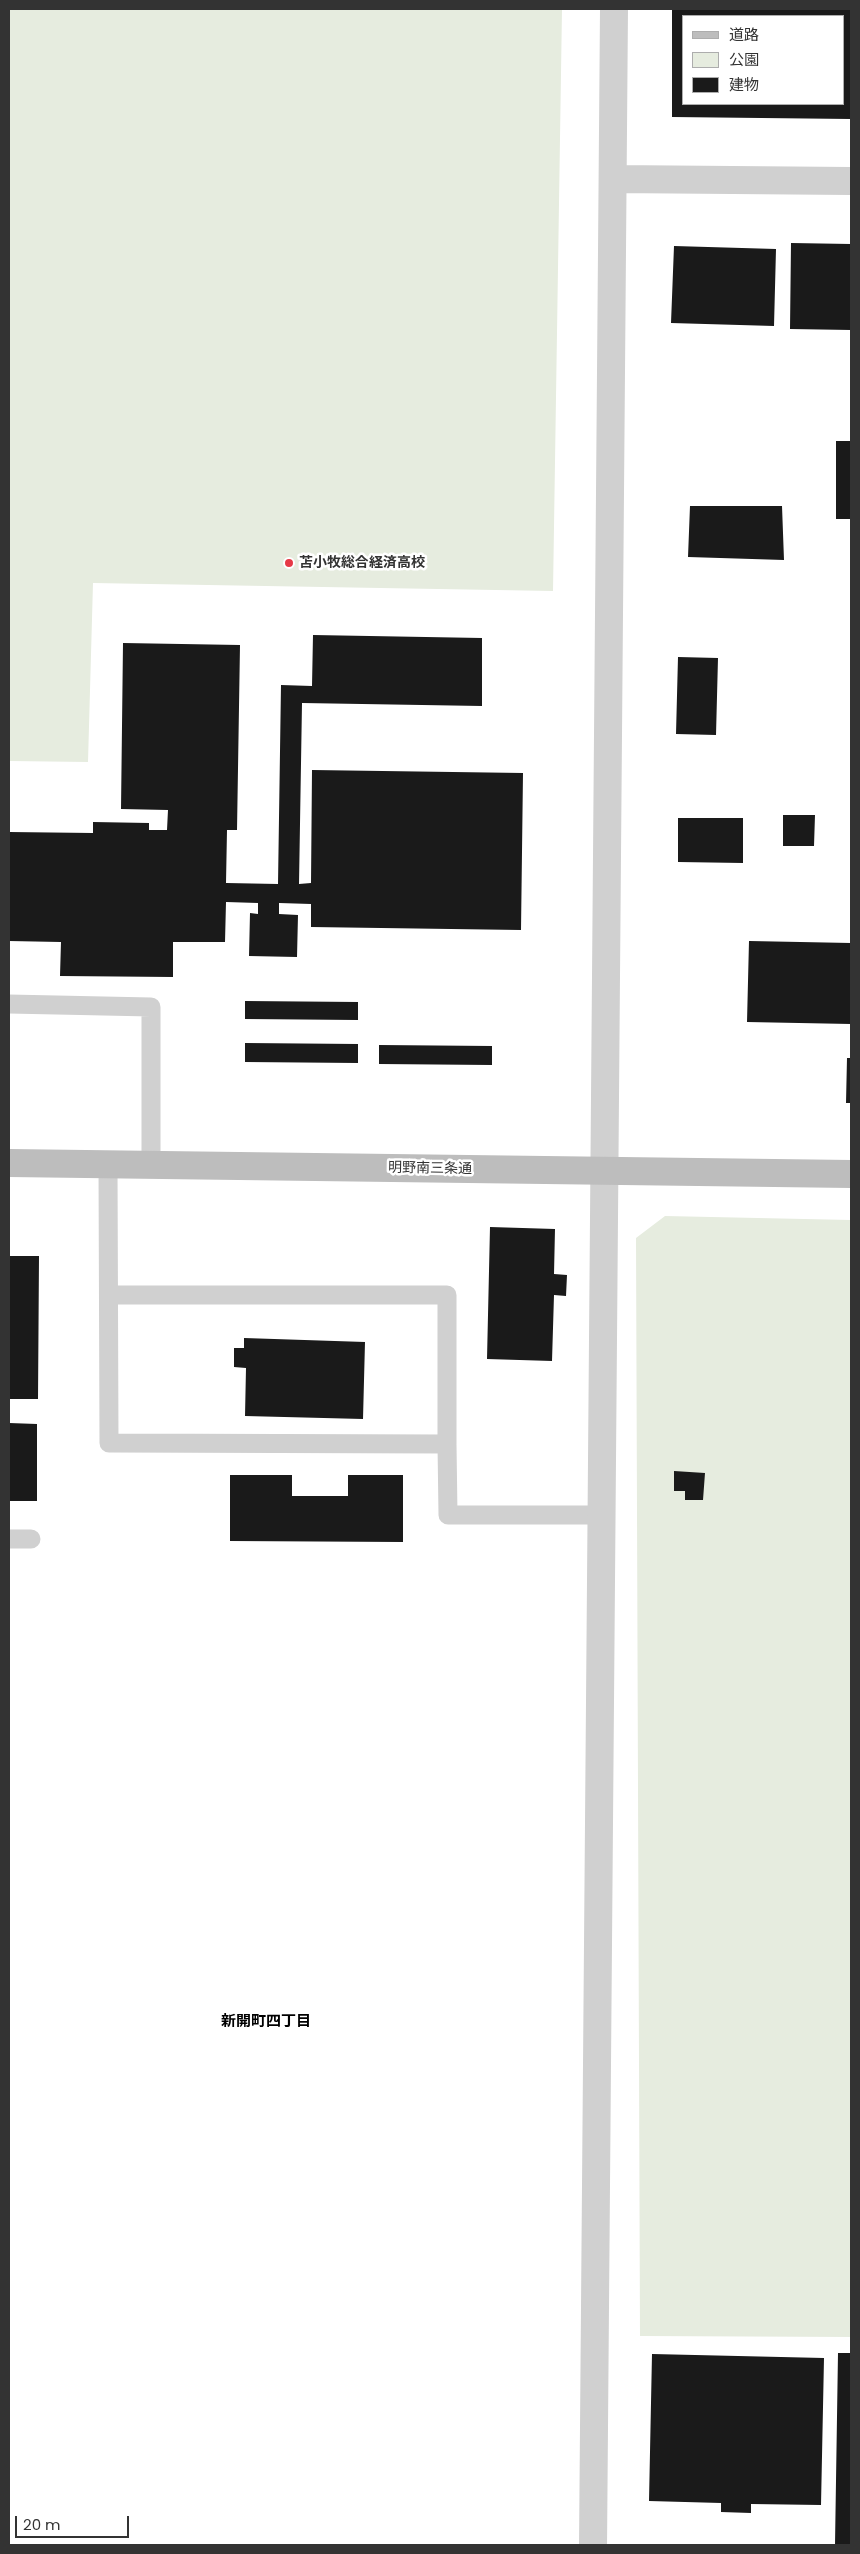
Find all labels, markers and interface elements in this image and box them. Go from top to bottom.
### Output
legend [682,15,845,105]
text: 道路 [729,24,759,45]
text: 公園 [729,49,759,70]
text: 建物 [729,74,759,95]
place label: 苫小牧総合経済高校 [299,555,425,571]
marker: 苫小牧総合経済高校 [283,557,295,569]
street label: 明野南三条通 [388,1160,472,1178]
district label: 新開町四丁目 [221,2013,311,2031]
scale bar [18,2506,131,2538]
text: 20 m [23,2514,61,2535]

